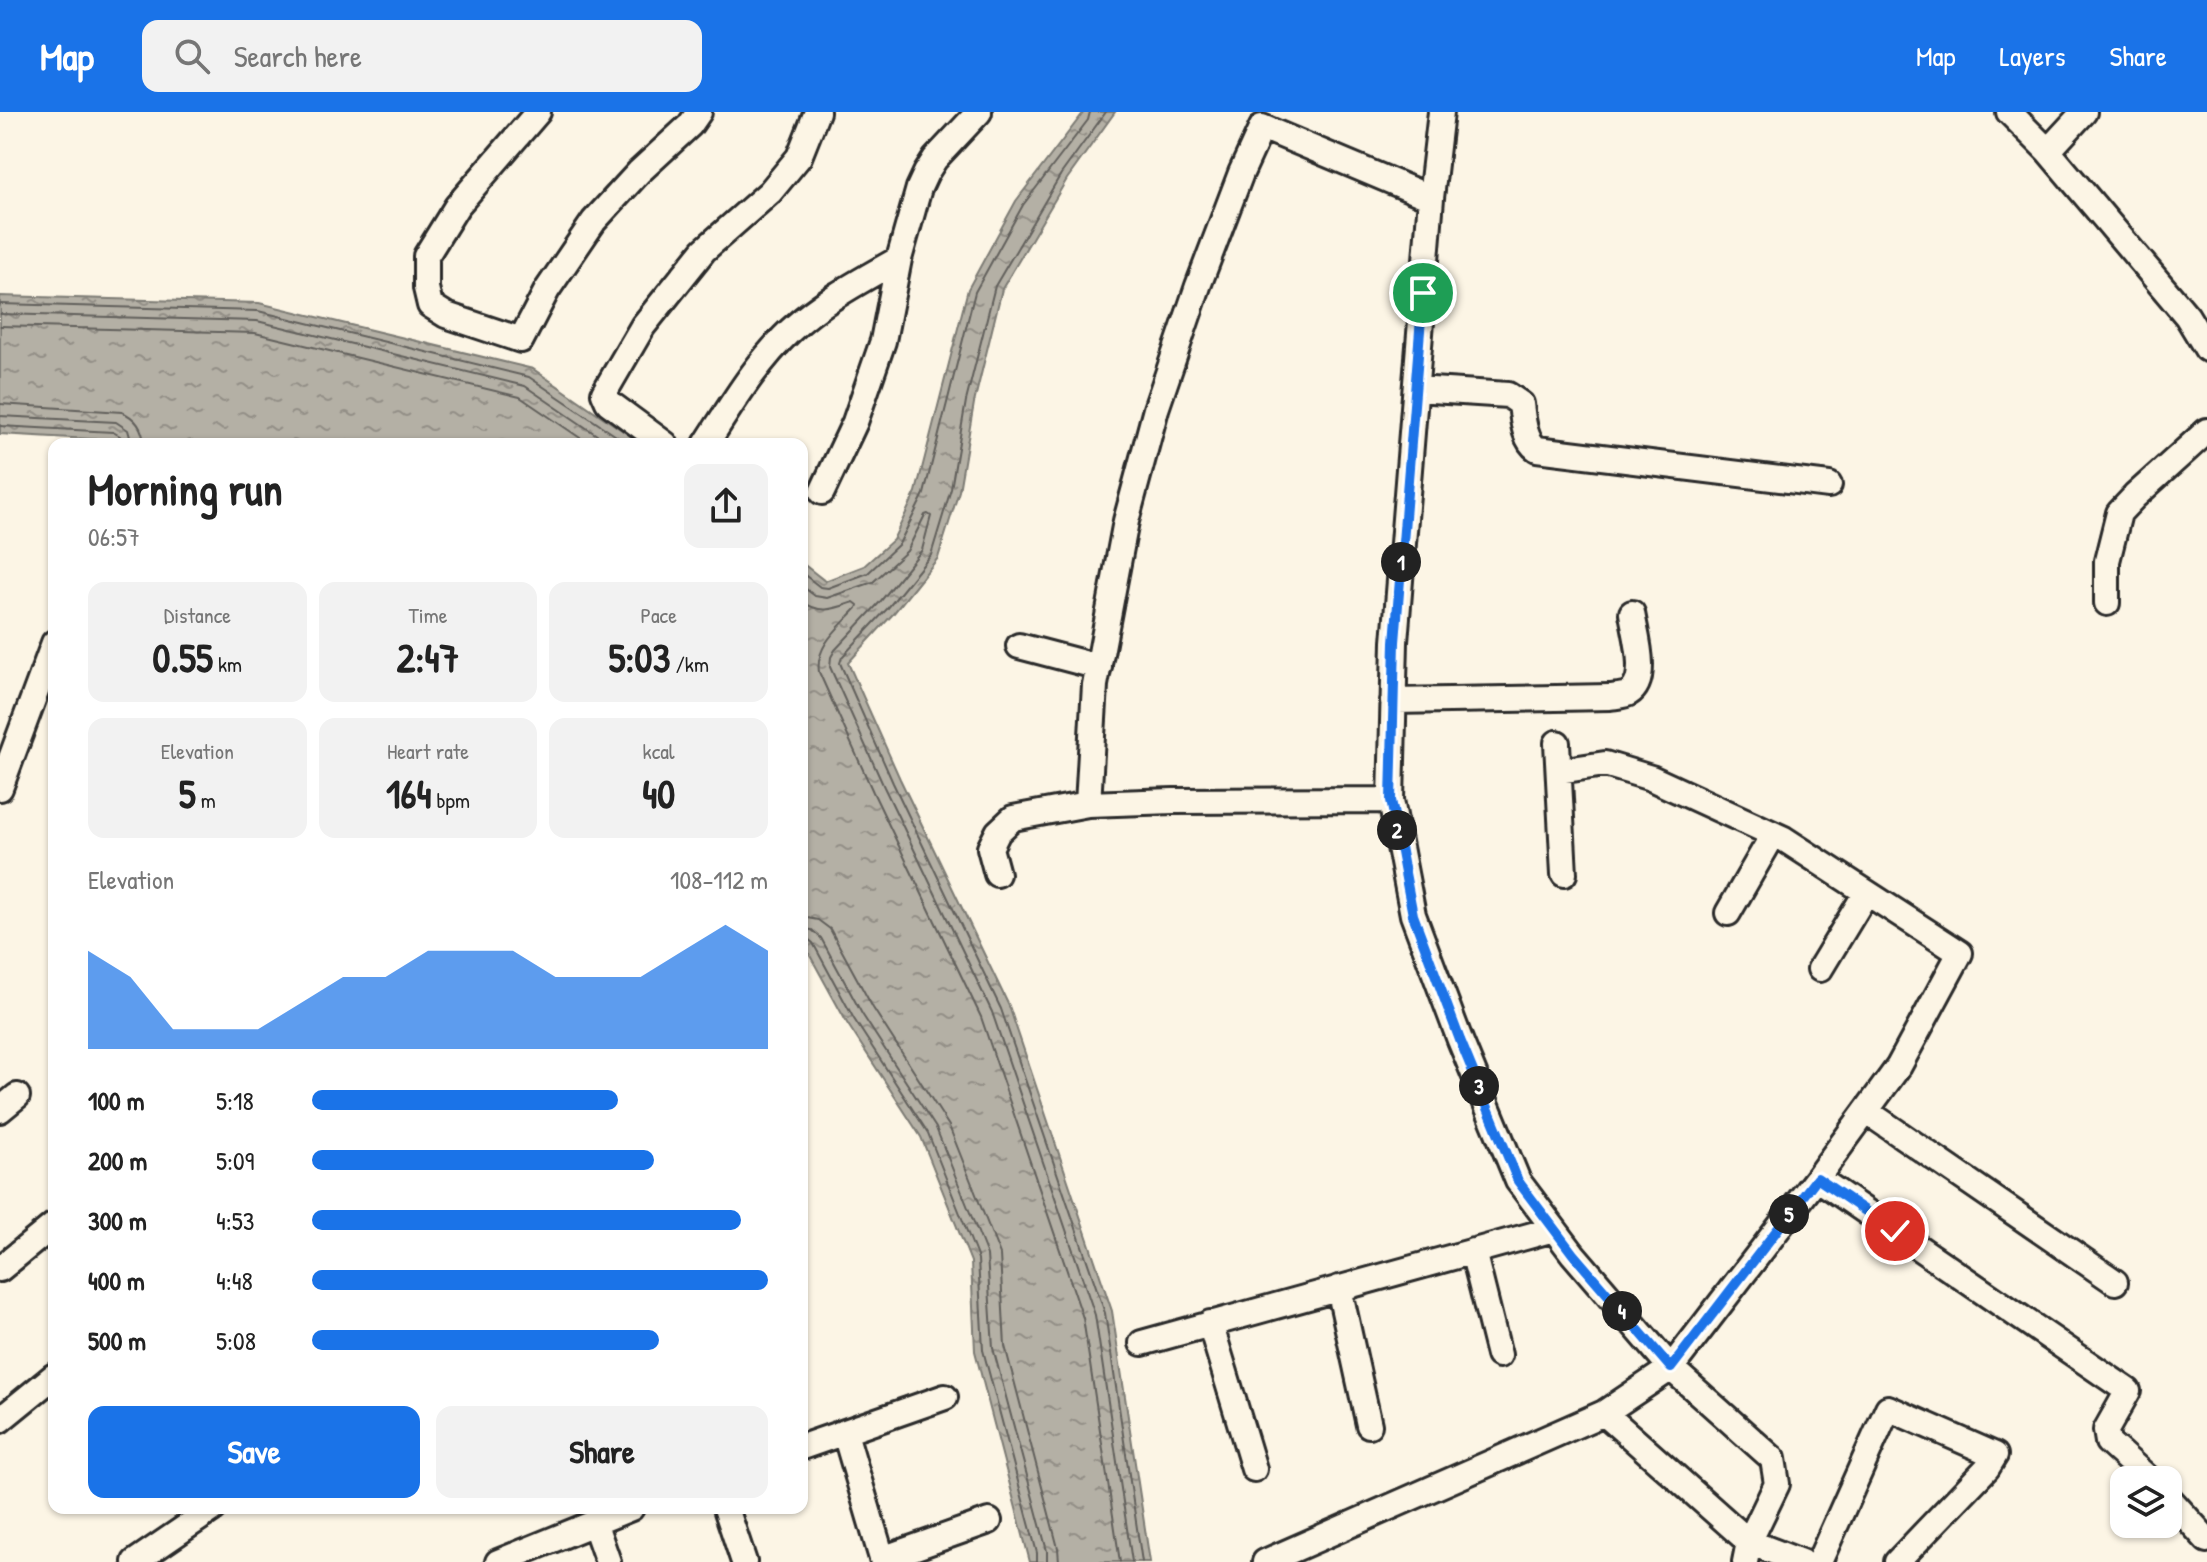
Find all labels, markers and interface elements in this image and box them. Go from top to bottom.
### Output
search box [142,20,702,92]
text: Map [40,30,94,82]
icon: search [170,34,214,78]
text: Search here [234,36,362,76]
text: Map [1916,37,1956,75]
text: Layers [2000,37,2065,75]
text: Share [2109,37,2167,75]
pin [1389,259,1457,327]
icon: arrive [1401,271,1445,315]
text: Morning run [88,459,283,519]
button: share [684,464,768,548]
text: 06:57 [88,519,140,554]
pin: 1 [1381,542,1421,582]
text: 1 [1397,547,1405,577]
text: Distance [164,600,231,630]
text: Time [409,600,447,630]
text: Pace [640,600,677,630]
text: 0.55 [153,630,213,684]
text: 2:47 [397,630,459,684]
text: 5:03 [608,630,670,684]
text: km [213,649,242,679]
text: /km [670,649,709,679]
text: Elevation [161,736,234,766]
text: Heart rate [387,736,469,766]
text: kcal [643,736,675,766]
text: 5 [179,766,196,820]
text: 164 [386,766,431,820]
text: 40 [642,766,675,820]
text: m [196,785,216,815]
text: bpm [431,785,470,815]
pin: 2 [1377,810,1417,850]
text: 2 [1392,815,1402,845]
text: Elevation [88,862,174,897]
text: 108–112 m [670,862,768,897]
pin: 3 [1459,1066,1499,1106]
text: 3 [1474,1071,1484,1101]
text: 100 m [88,1083,144,1118]
text: 5:18 [216,1083,254,1118]
text: 200 m [88,1143,147,1178]
text: 5:09 [216,1143,254,1178]
pin: 5 [1769,1194,1809,1234]
pin [1861,1197,1929,1265]
text: 5 [1784,1199,1794,1229]
text: 300 m [88,1203,147,1238]
text: 4:53 [216,1203,254,1238]
icon: check [1873,1209,1917,1253]
text: 400 m [88,1263,145,1298]
text: 4:48 [216,1263,253,1298]
pin: 4 [1602,1291,1642,1331]
text: 4 [1618,1296,1626,1326]
text: 500 m [88,1323,146,1358]
text: 5:08 [216,1323,256,1358]
button: Save [88,1406,420,1498]
button: Share [436,1406,768,1498]
map controls [2110,1466,2182,1538]
button: layers [2110,1466,2182,1538]

